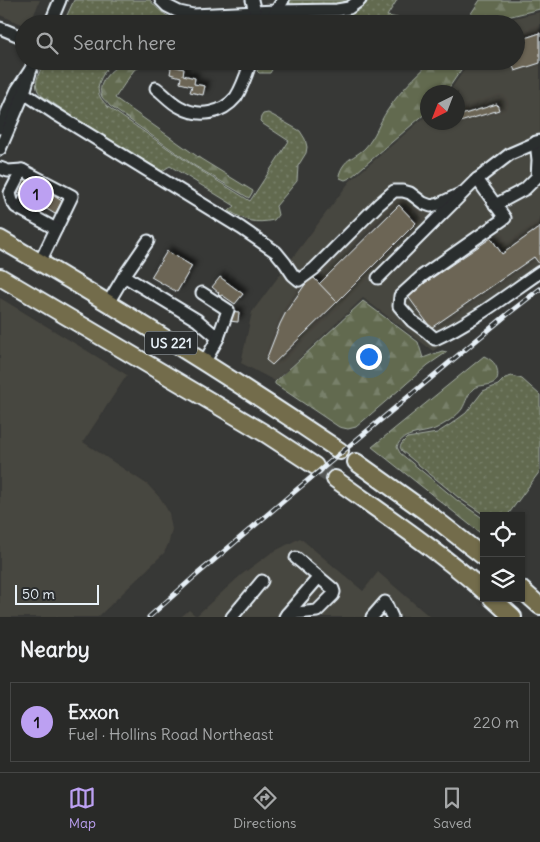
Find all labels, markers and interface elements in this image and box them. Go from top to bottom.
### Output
search box [15,15,525,70]
icon: search [33,29,61,57]
text: Search here [73,31,176,55]
north arrow [420,85,465,130]
pin: 1 [20,175,52,213]
road number: US 221 [145,332,197,354]
your location [356,344,382,370]
map controls [480,512,525,602]
button: locate [480,512,525,557]
button: layers [480,557,525,602]
scale bar [15,582,99,605]
text: 50 m [22,585,55,603]
text: Nearby [20,636,90,663]
text: Exxon [68,700,119,724]
text: 1 [34,712,40,732]
text: 220 m [473,712,519,732]
text: Fuel · Hollins Road Northeast [68,724,274,744]
tab: Map [68,784,96,832]
tab: Directions [233,784,296,832]
tab: Saved [433,784,472,832]

